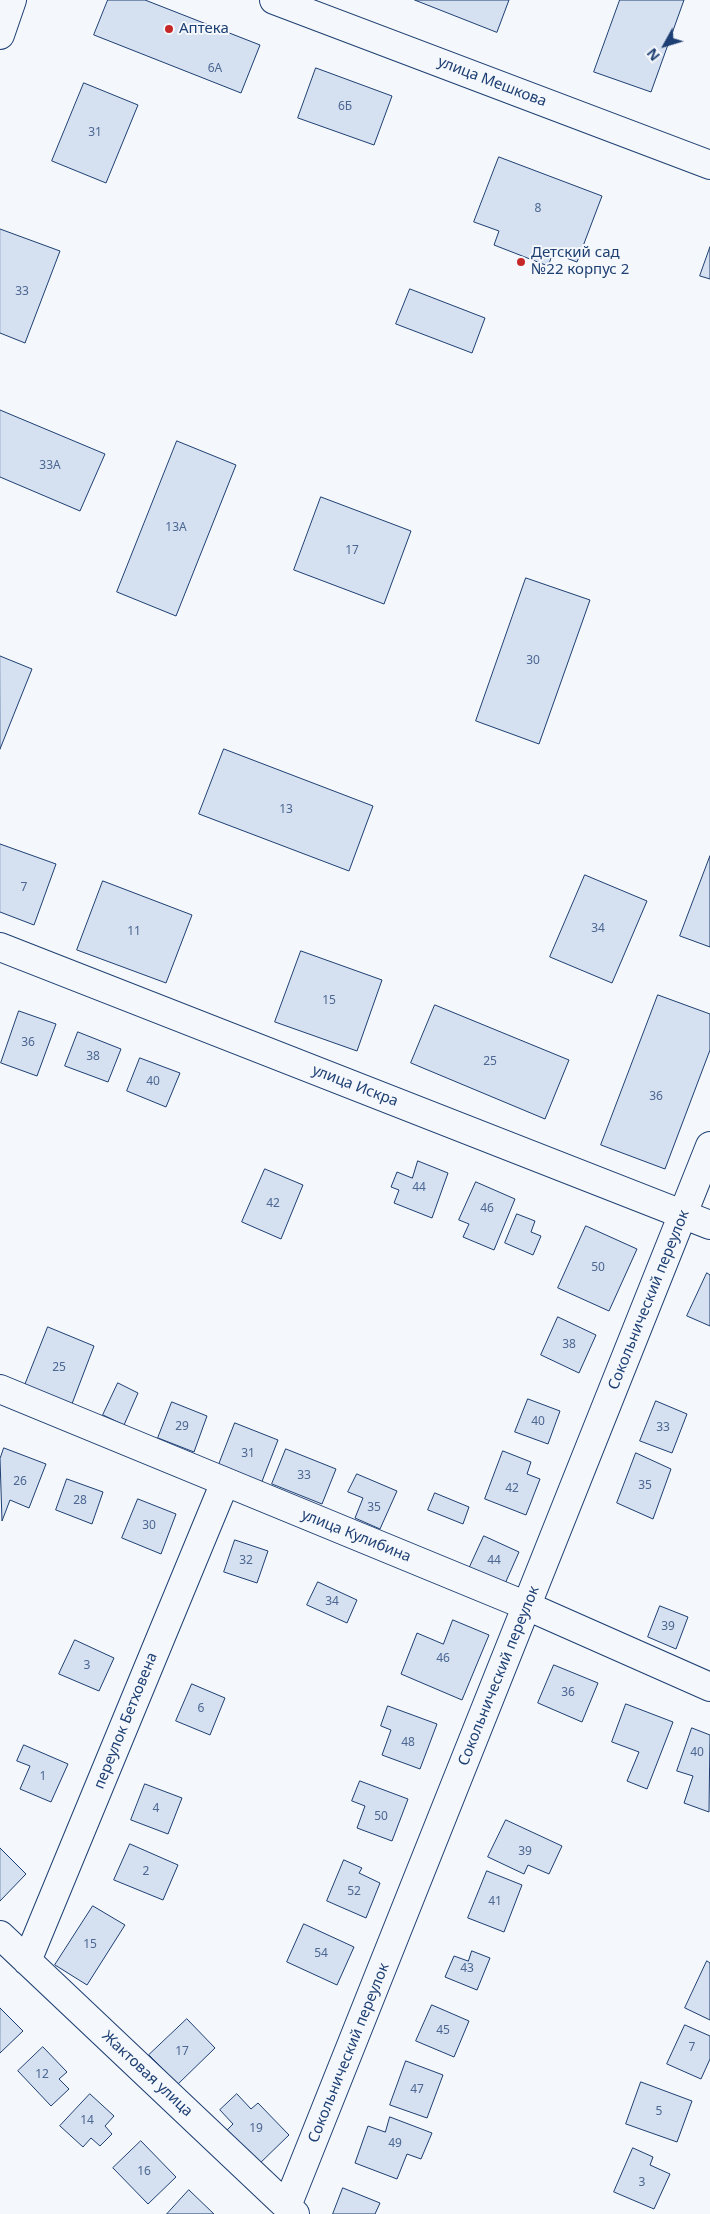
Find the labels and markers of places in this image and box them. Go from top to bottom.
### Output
place label: Аптека [179,20,229,38]
marker: Аптека [163,23,175,35]
place label: Детский сад №22 корпус 2 [531,244,629,279]
marker: Детский сад №22 корпус 2 [515,256,527,268]

